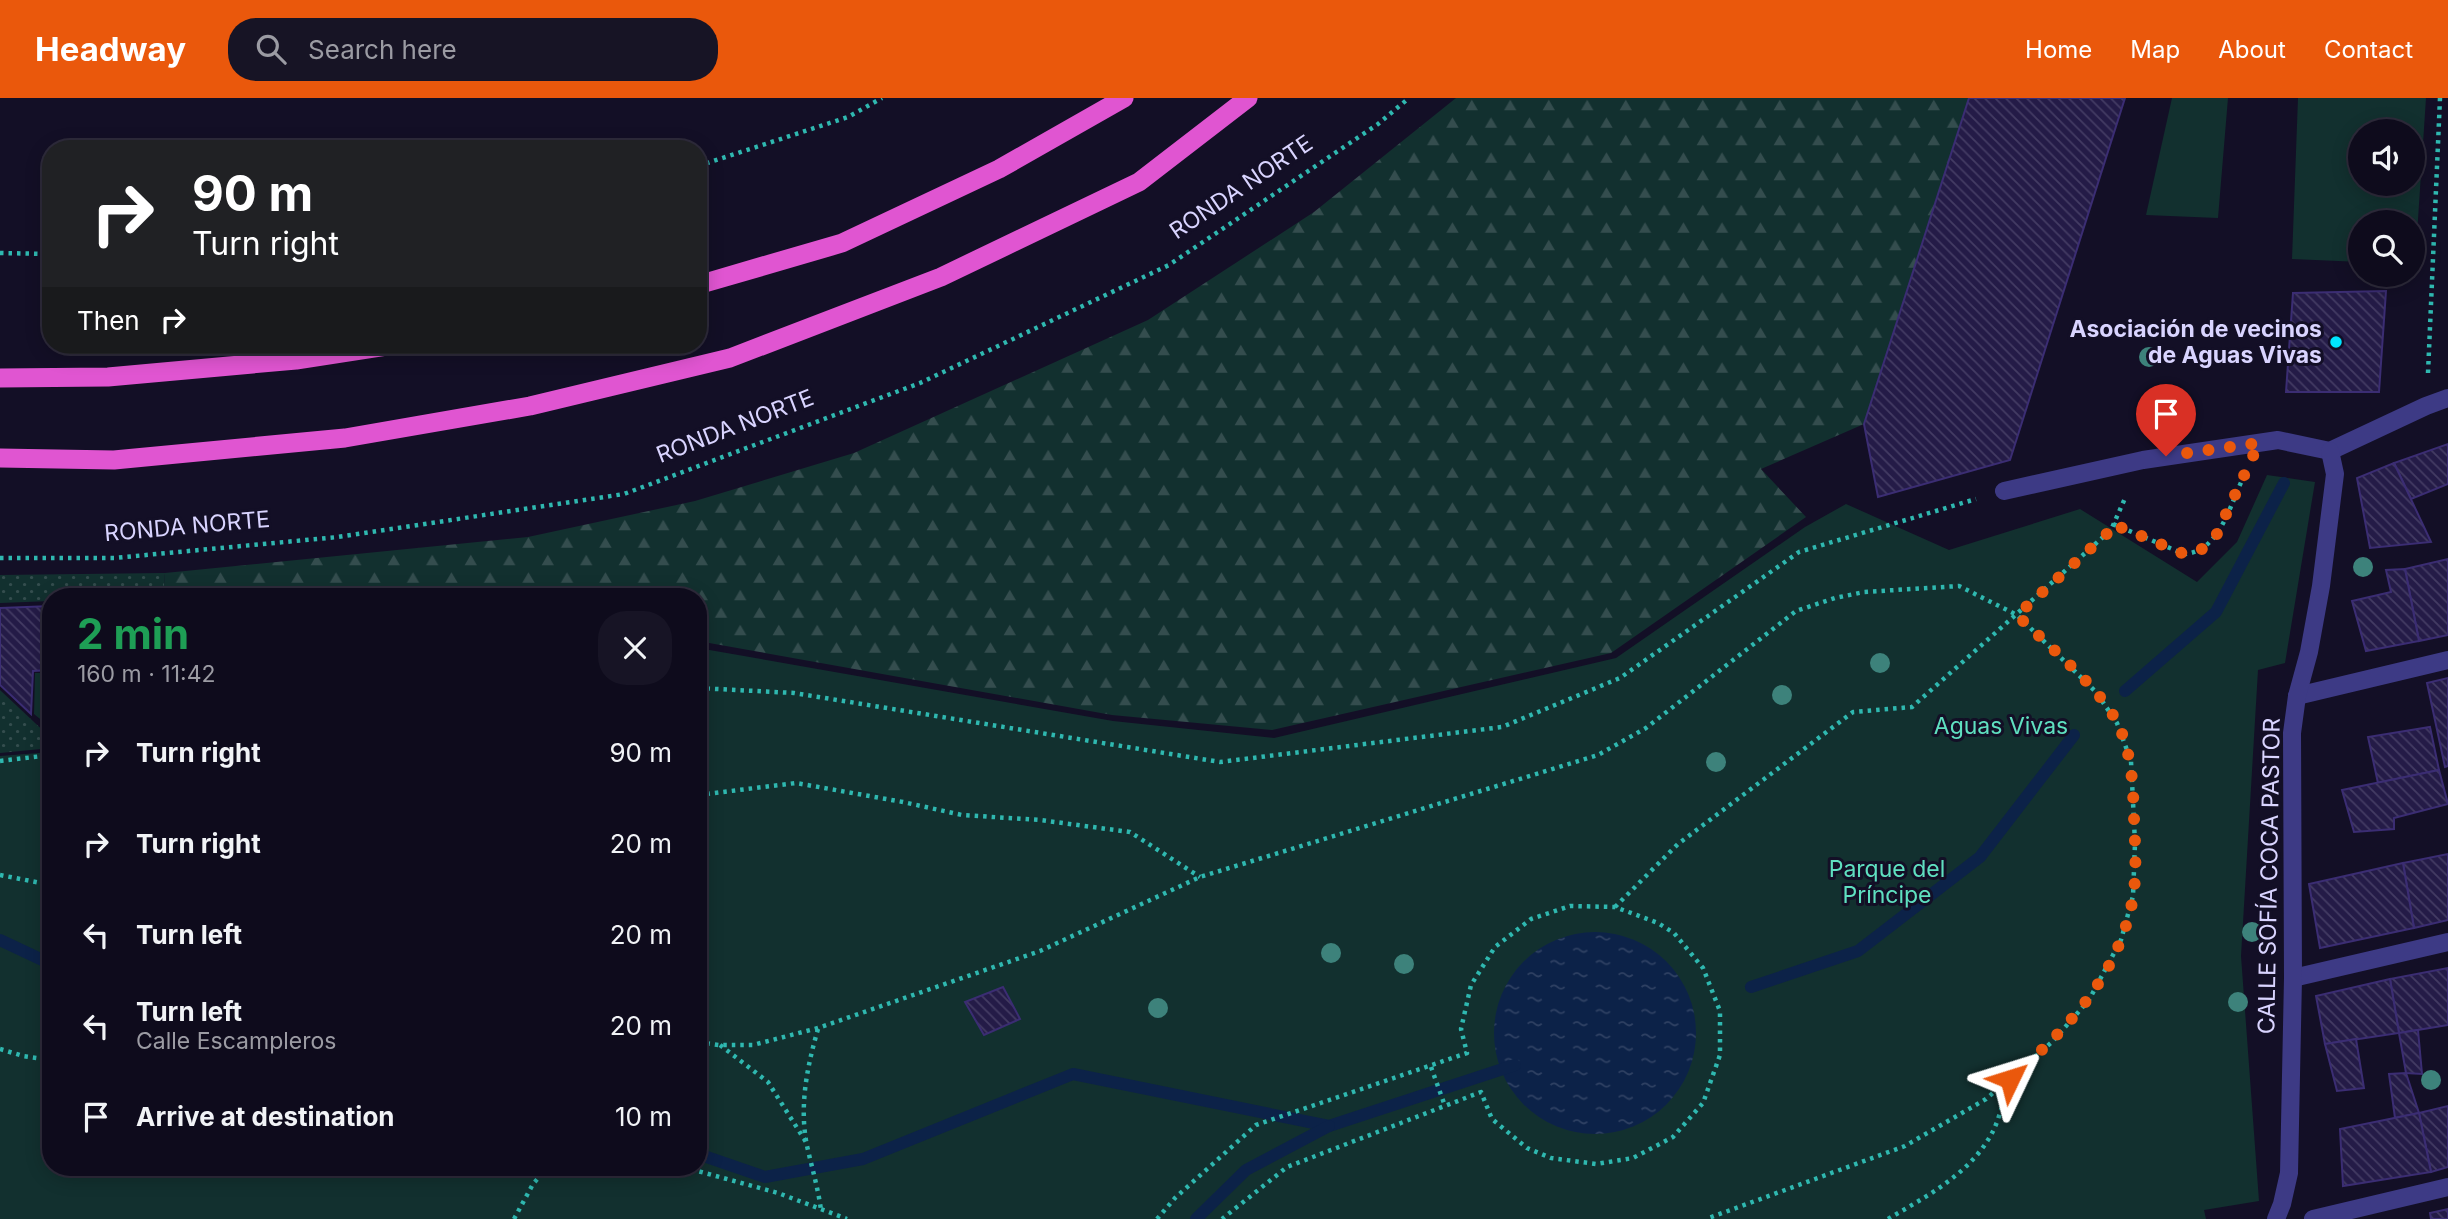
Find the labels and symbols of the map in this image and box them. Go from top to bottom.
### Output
street label: RONDA NORTE [1164,129,1318,245]
place label: Asociación de vecinos de Aguas Vivas [2070,315,2322,369]
marker: Asociación de vecinos de Aguas Vivas [2328,334,2344,350]
street label: RONDA NORTE [652,383,818,469]
pin [2136,384,2196,456]
street label: RONDA NORTE [103,505,271,547]
park label: Aguas Vivas [1934,712,2068,740]
street label: CALLE SOFÍA COCA PASTOR [2252,717,2286,1034]
park label: Parque del Príncipe [1829,855,1945,909]
position arrow [1973,1042,2047,1116]

